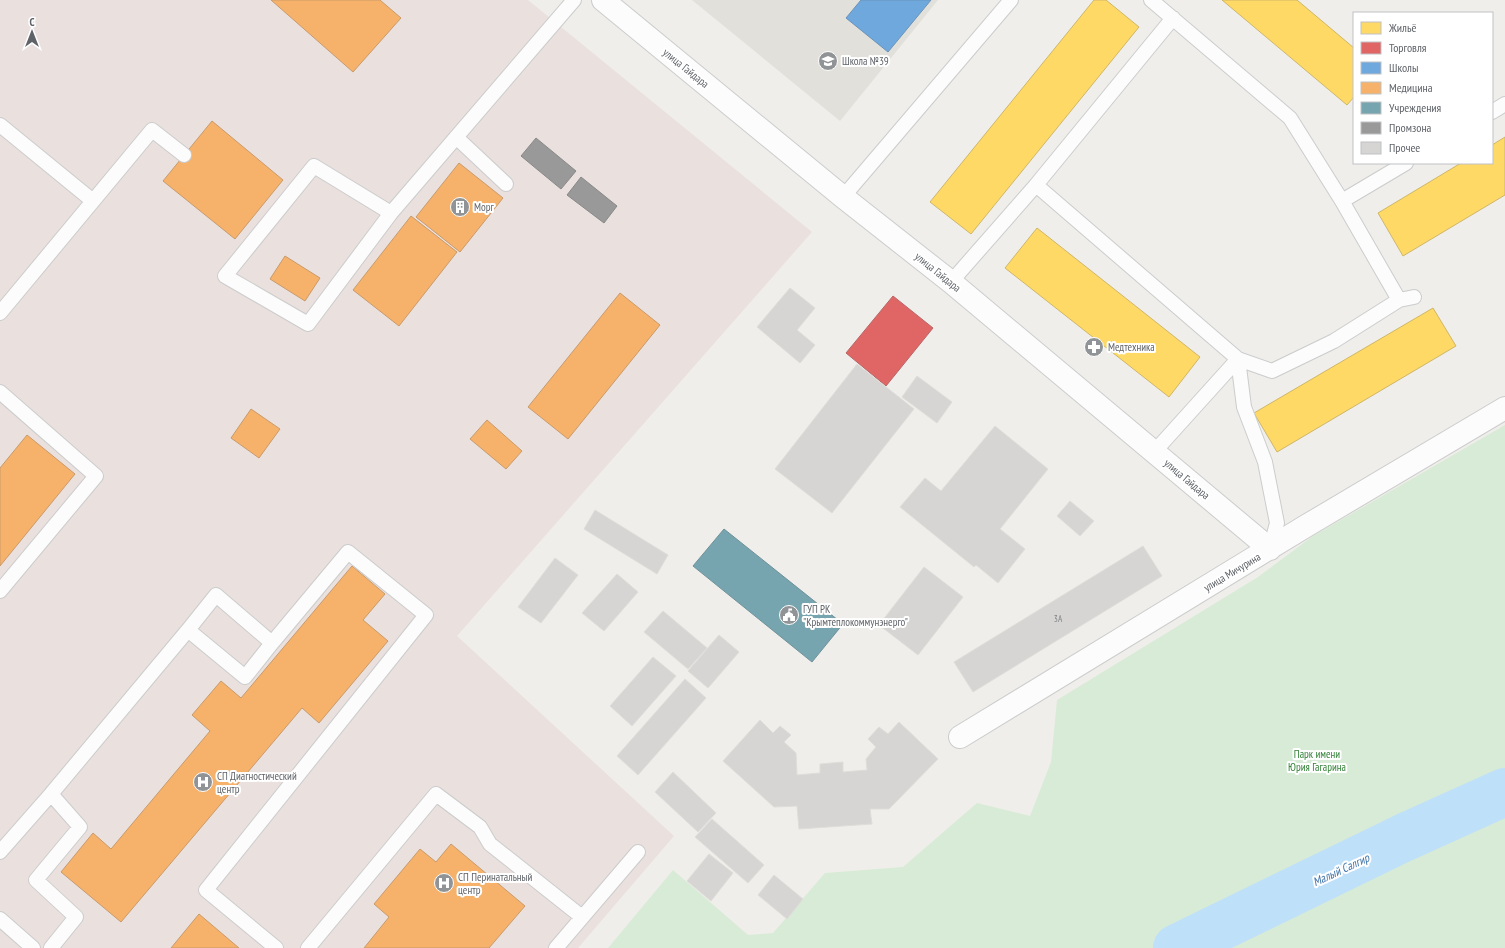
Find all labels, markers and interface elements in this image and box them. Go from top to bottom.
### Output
north arrow [12,12,52,52]
legend [1353,12,1493,164]
text: С [29,15,35,29]
text: Жильё [1388,20,1416,35]
text: Торговля [1389,40,1427,55]
street label: улица Гайдара [660,45,712,91]
school or university icon: Школа №39 [817,50,839,72]
place label: Школа №39 [842,54,889,68]
text: Школы [1389,60,1418,75]
text: Медицина [1389,80,1433,95]
text: Учреждения [1389,100,1442,115]
text: Промзона [1389,120,1432,135]
text: Прочее [1389,140,1420,155]
building icon: Морг [449,196,471,218]
place label: Морг [474,200,495,214]
street label: улица Гайдара [912,249,964,295]
pharmacy icon: Медтехника [1083,336,1105,358]
place label: Медтехника [1108,340,1155,354]
street label: улица Гайдара [1161,456,1213,502]
street label: улица Мичурина [1201,550,1263,594]
place label: ГУП РК "Крымтеплокоммунэнерго" [803,602,908,629]
public building icon: ГУП РК "Крымтеплокоммунэнерго" [778,604,800,626]
house number: 3А [1054,613,1063,624]
park label: Парк имени Юрия Гагарина [1288,747,1346,774]
place label: СП Диагностический центр [217,769,297,796]
hospital icon: СП Диагностический центр [192,771,214,793]
water label: Малый Салгир [1310,850,1372,889]
place label: СП Перинатальный центр [458,870,533,897]
hospital icon: СП Перинатальный центр [433,872,455,894]

